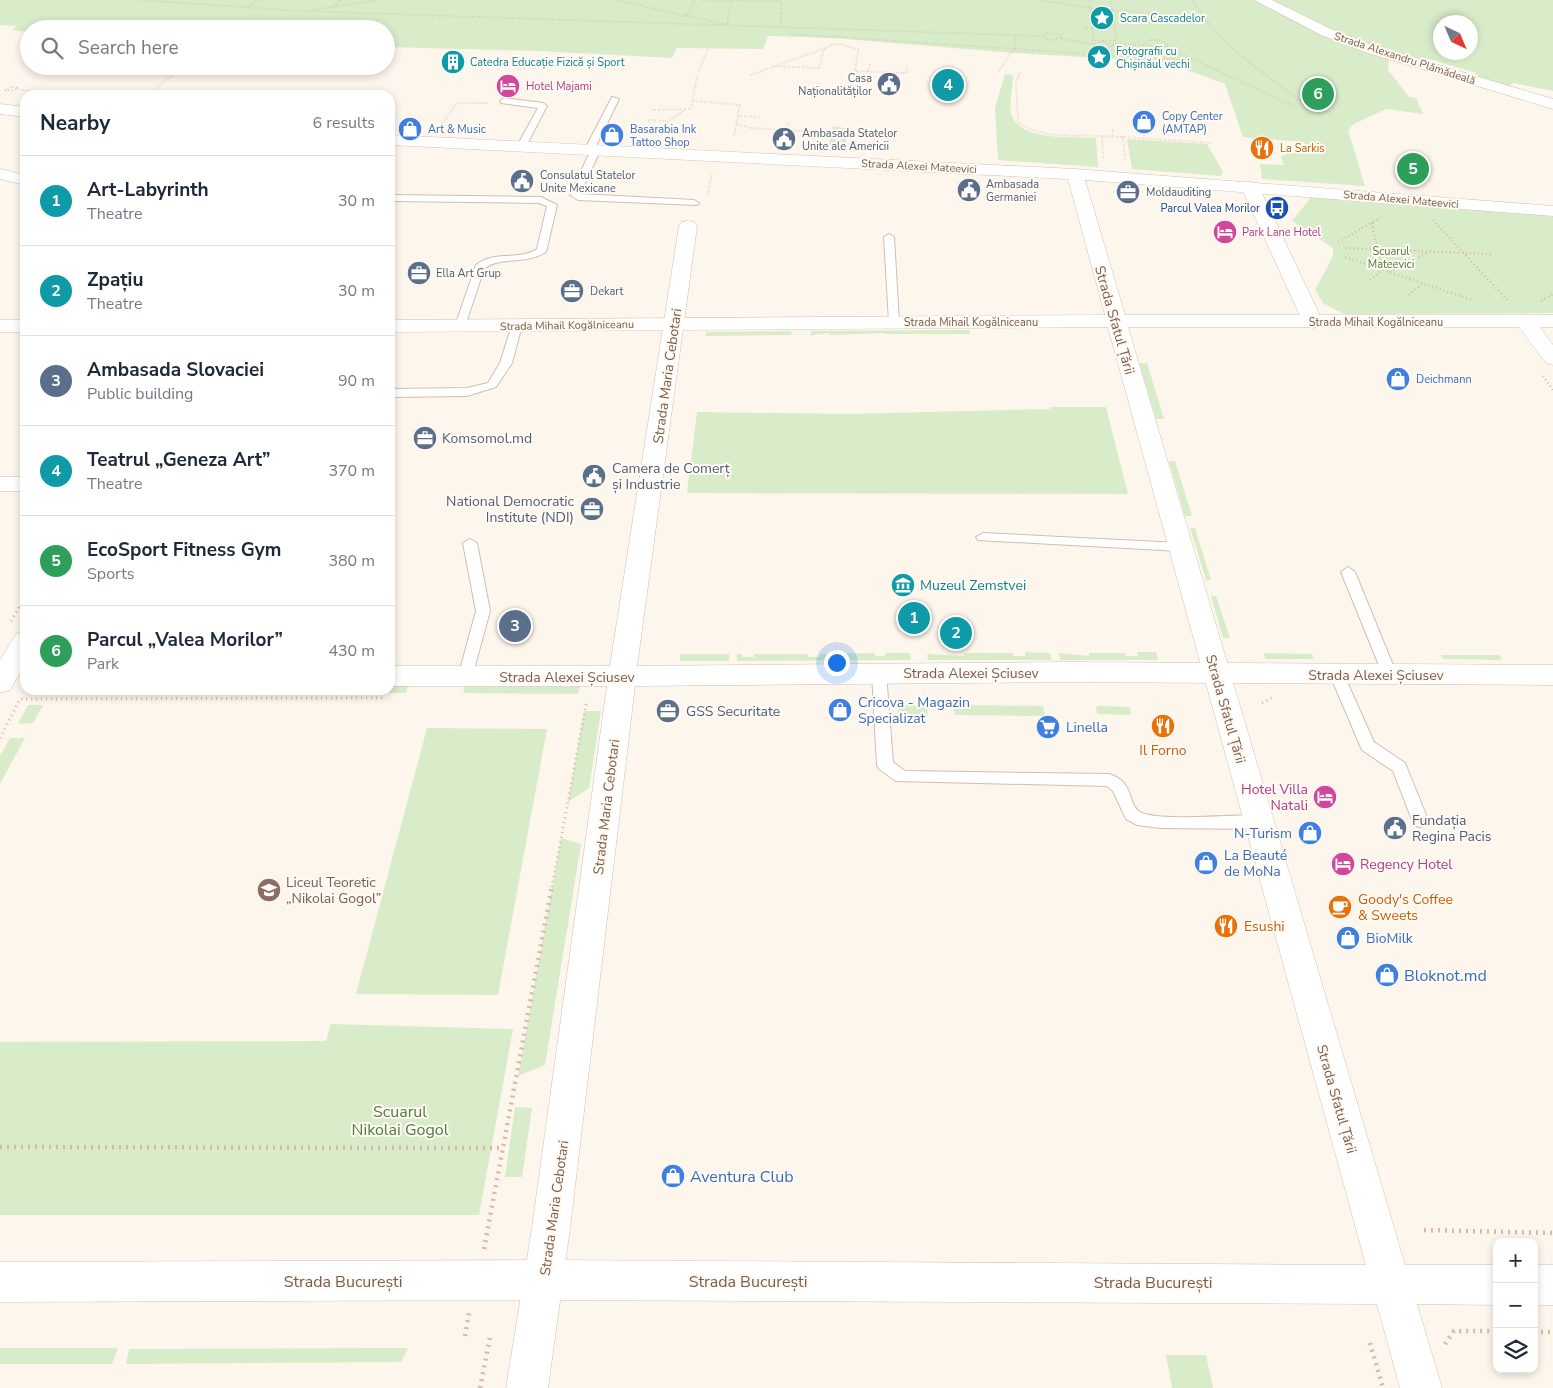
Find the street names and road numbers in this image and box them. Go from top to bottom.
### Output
street label: Strada Alexandru Plămădeală [1332,28,1478,89]
street label: Strada Alexei Mateevici [861,156,977,177]
street label: Strada Alexei Mateevici [1343,187,1459,212]
street label: Strada Sfatul Țării [1090,263,1139,377]
street label: Strada Maria Cebotari [649,307,686,445]
street label: Strada Mihail Kogălniceanu [904,315,1038,330]
street label: Strada Mihail Kogălniceanu [1309,315,1443,330]
street label: Strada Mihail Kogălniceanu [500,317,634,334]
street label: Strada Sfatul Țării [1201,652,1250,766]
street label: Strada Alexei Șciusev [903,664,1040,683]
street label: Strada Alexei Șciusev [1308,666,1445,685]
street label: Strada Alexei Șciusev [499,668,636,687]
street label: Strada Maria Cebotari [589,738,624,876]
street label: Strada Sfatul Țării [1312,1042,1361,1156]
street label: Strada Maria Cebotari [536,1139,573,1277]
street label: Strada București [284,1271,402,1293]
street label: Strada București [689,1271,807,1293]
street label: Strada București [1094,1272,1212,1294]

